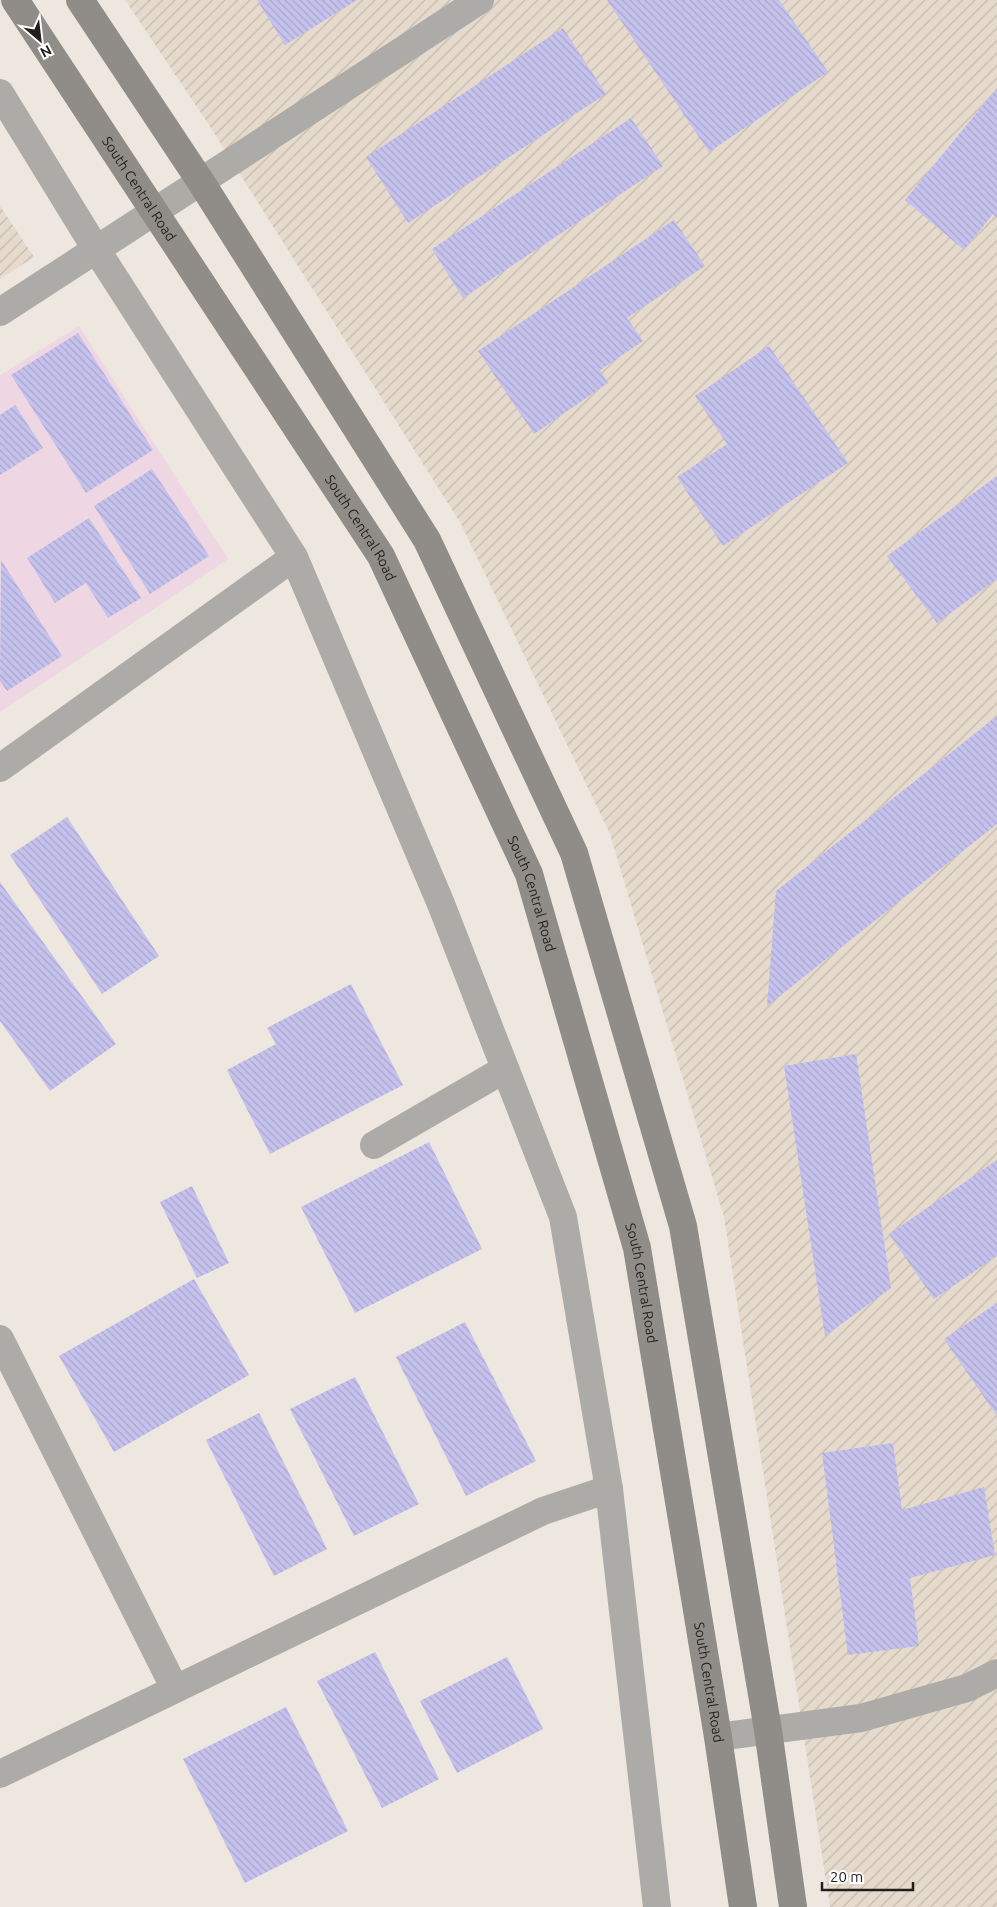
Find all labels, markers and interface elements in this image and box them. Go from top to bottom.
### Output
north arrow [15,15,65,65]
text: N [38,42,54,61]
street label: South Central Road [99,133,179,244]
street label: South Central Road [322,472,399,583]
street label: South Central Road [504,833,559,954]
street label: South Central Road [622,1221,661,1344]
street label: South Central Road [691,1621,727,1744]
scale bar [822,1860,913,1892]
text: 20 m [830,1868,863,1885]

